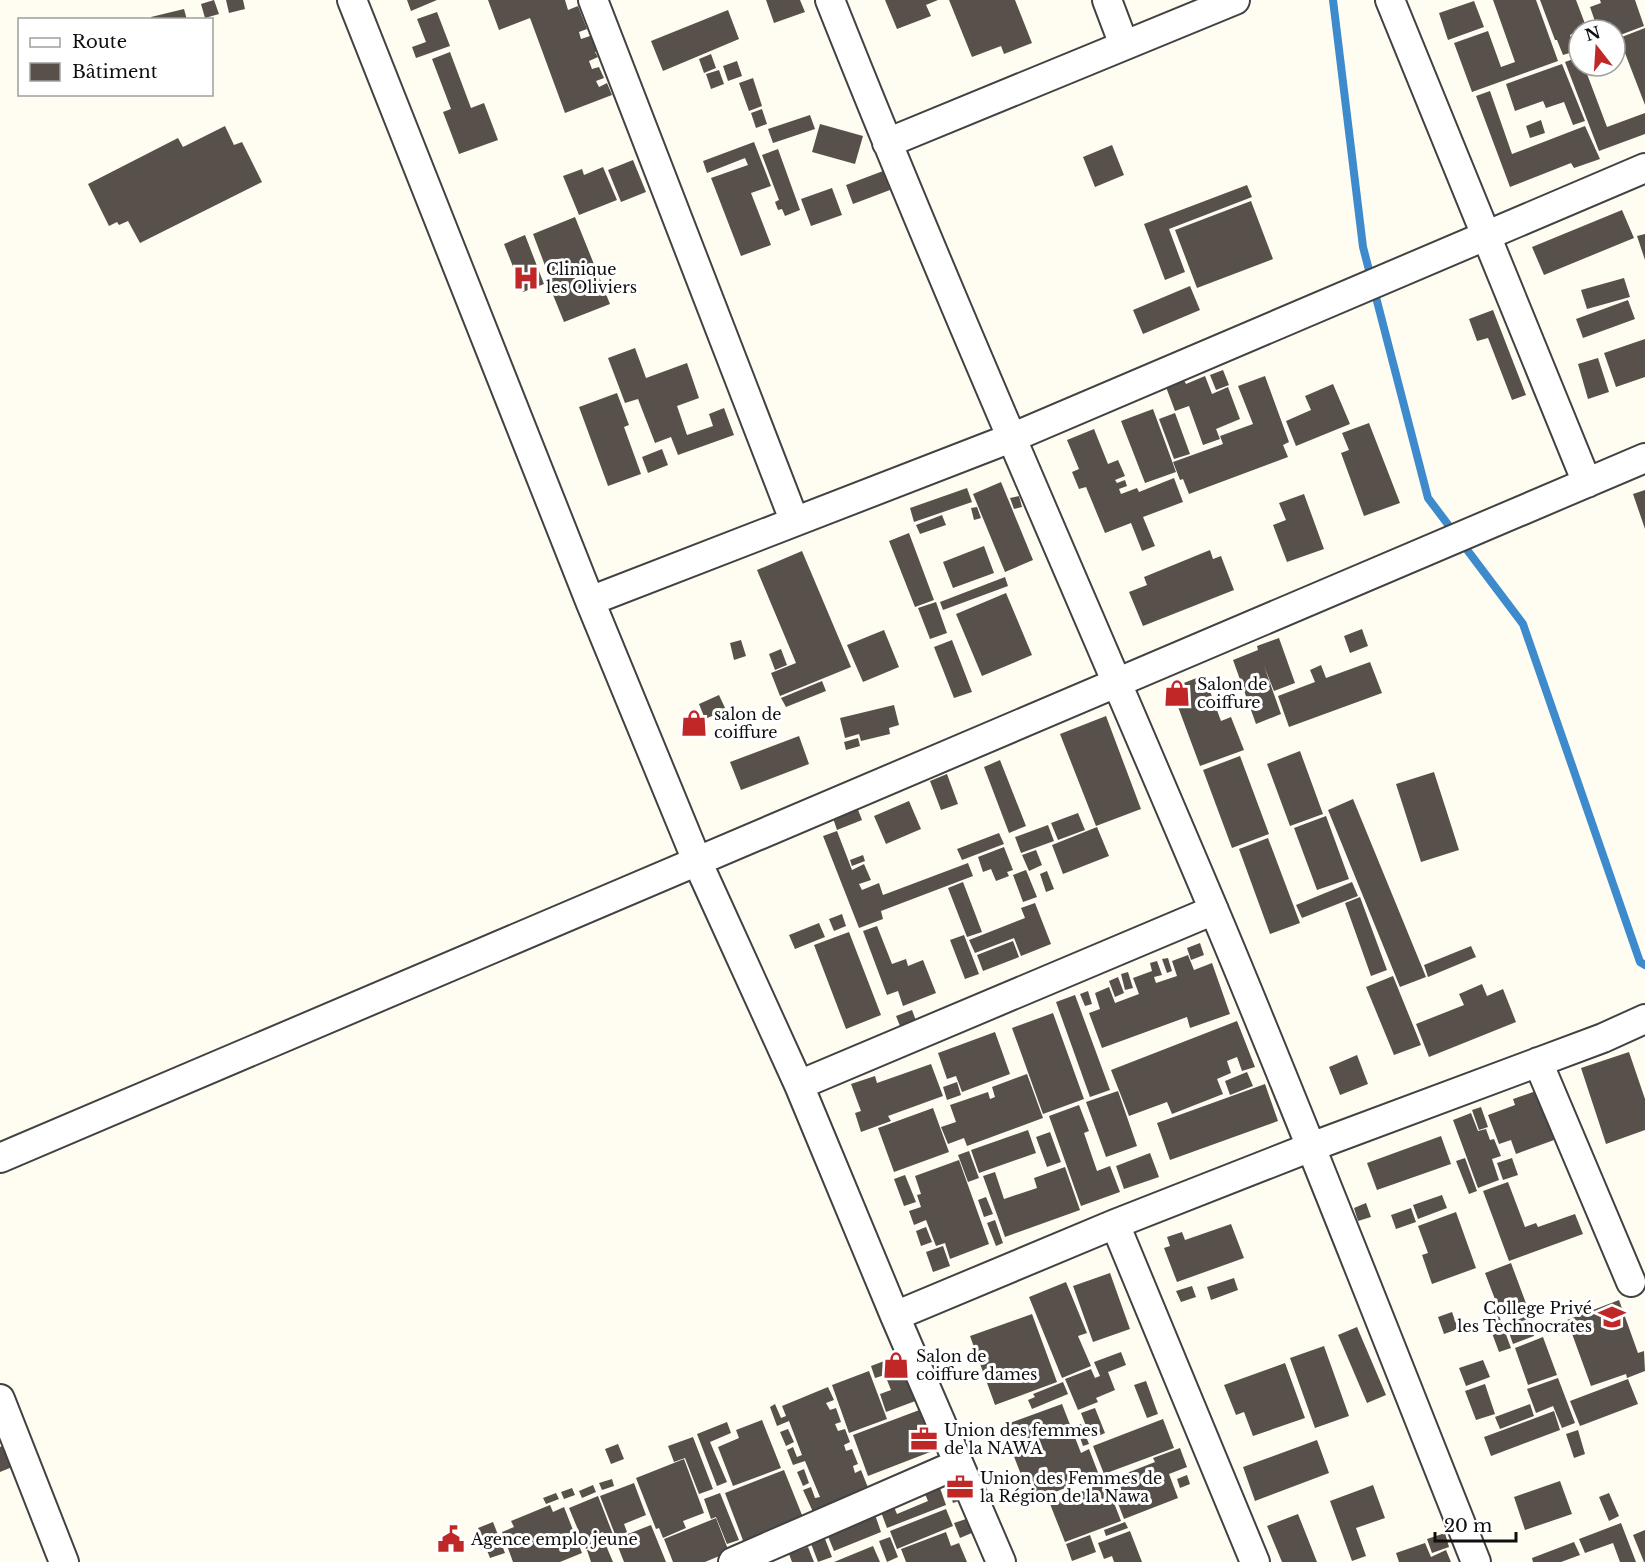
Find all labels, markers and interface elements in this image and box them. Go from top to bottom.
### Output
legend [18,18,213,96]
north arrow [1567,18,1627,78]
text: N [1582,22,1603,45]
text: Route [72,31,127,53]
text: Bâtiment [72,61,158,83]
place label: Clinique les Oliviers [546,259,637,297]
hospital icon: Clinique les Oliviers [511,263,541,293]
place label: Salon de coiffure [1197,674,1267,712]
shop icon: Salon de coiffure [1162,678,1192,708]
place label: salon de coiffure [714,704,781,742]
shop icon: salon de coiffure [679,708,709,738]
place label: College Privé les Technocrates [1457,1298,1592,1336]
school or university icon: College Privé les Technocrates [1597,1302,1627,1332]
place label: Salon de coiffure dames [916,1346,1037,1384]
shop icon: Salon de coiffure dames [881,1350,911,1380]
place label: Union des femmes de la NAWA [944,1420,1098,1458]
office icon: Union des femmes de la NAWA [909,1424,939,1454]
place label: Union des Femmes de la Région de la Nawa [980,1468,1162,1506]
office icon: Union des Femmes de la Région de la Nawa [945,1472,975,1502]
scale bar [1435,1505,1516,1543]
text: 20 m [1444,1515,1492,1537]
public building icon: Agence emplo jeune [436,1524,466,1554]
place label: Agence emplo jeune [470,1529,638,1549]

